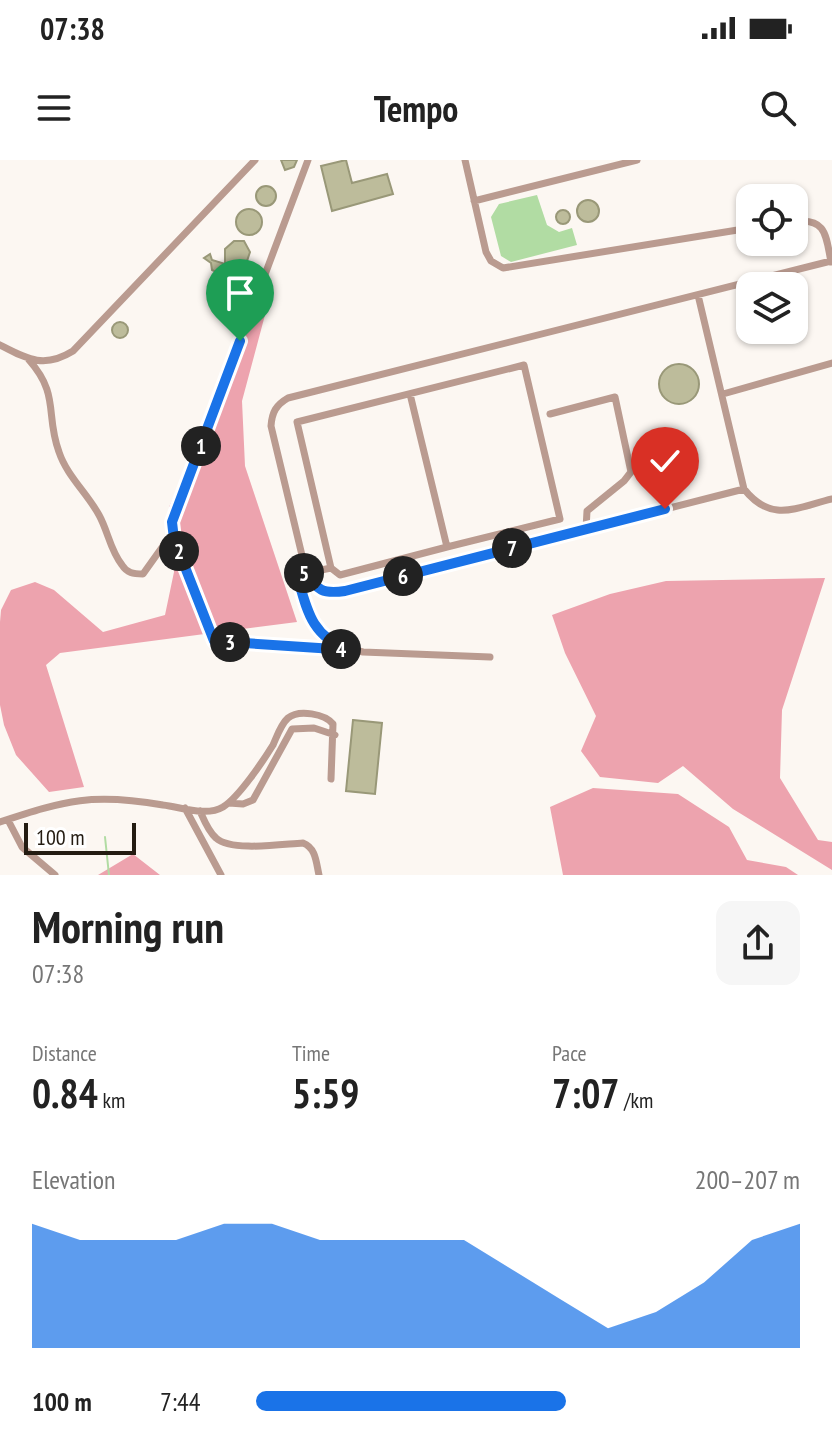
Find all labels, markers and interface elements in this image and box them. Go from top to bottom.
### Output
text: 07:38 [40,9,105,48]
text: Tempo [374,85,458,132]
icon: menu [32,86,76,130]
icon: search [756,86,800,130]
map controls [736,184,808,344]
button: locate [736,184,808,256]
pin [206,259,274,341]
icon: arrive [218,271,262,315]
button: layers [736,272,808,344]
pin: 1 [181,426,221,466]
pin [631,427,699,509]
text: 1 [196,432,206,460]
icon: check [643,439,687,483]
pin: 7 [492,528,532,568]
pin: 2 [159,531,199,571]
text: 7 [507,534,517,562]
text: 2 [174,537,184,565]
pin: 5 [284,553,324,593]
pin: 6 [383,556,423,596]
text: 5 [299,559,309,587]
text: 6 [398,562,408,590]
pin: 3 [210,622,250,662]
text: 3 [225,628,235,656]
pin: 4 [321,629,361,669]
text: 4 [336,635,346,663]
scale bar [24,819,136,855]
text: 100 m [36,823,85,851]
text: Morning run [32,898,224,955]
button: share [716,901,800,985]
text: 07:38 [32,957,84,990]
text: Distance [32,1039,97,1067]
text: Time [292,1039,330,1067]
text: Pace [552,1039,587,1067]
text: 0.84 [32,1067,98,1119]
text: 5:59 [292,1067,359,1119]
text: 7:07 [552,1067,619,1119]
text: km [98,1086,125,1114]
text: /km [619,1086,653,1114]
text: Elevation [32,1163,115,1196]
text: 200–207 m [695,1163,800,1196]
text: 100 m [32,1385,92,1418]
text: 7:44 [160,1385,200,1418]

